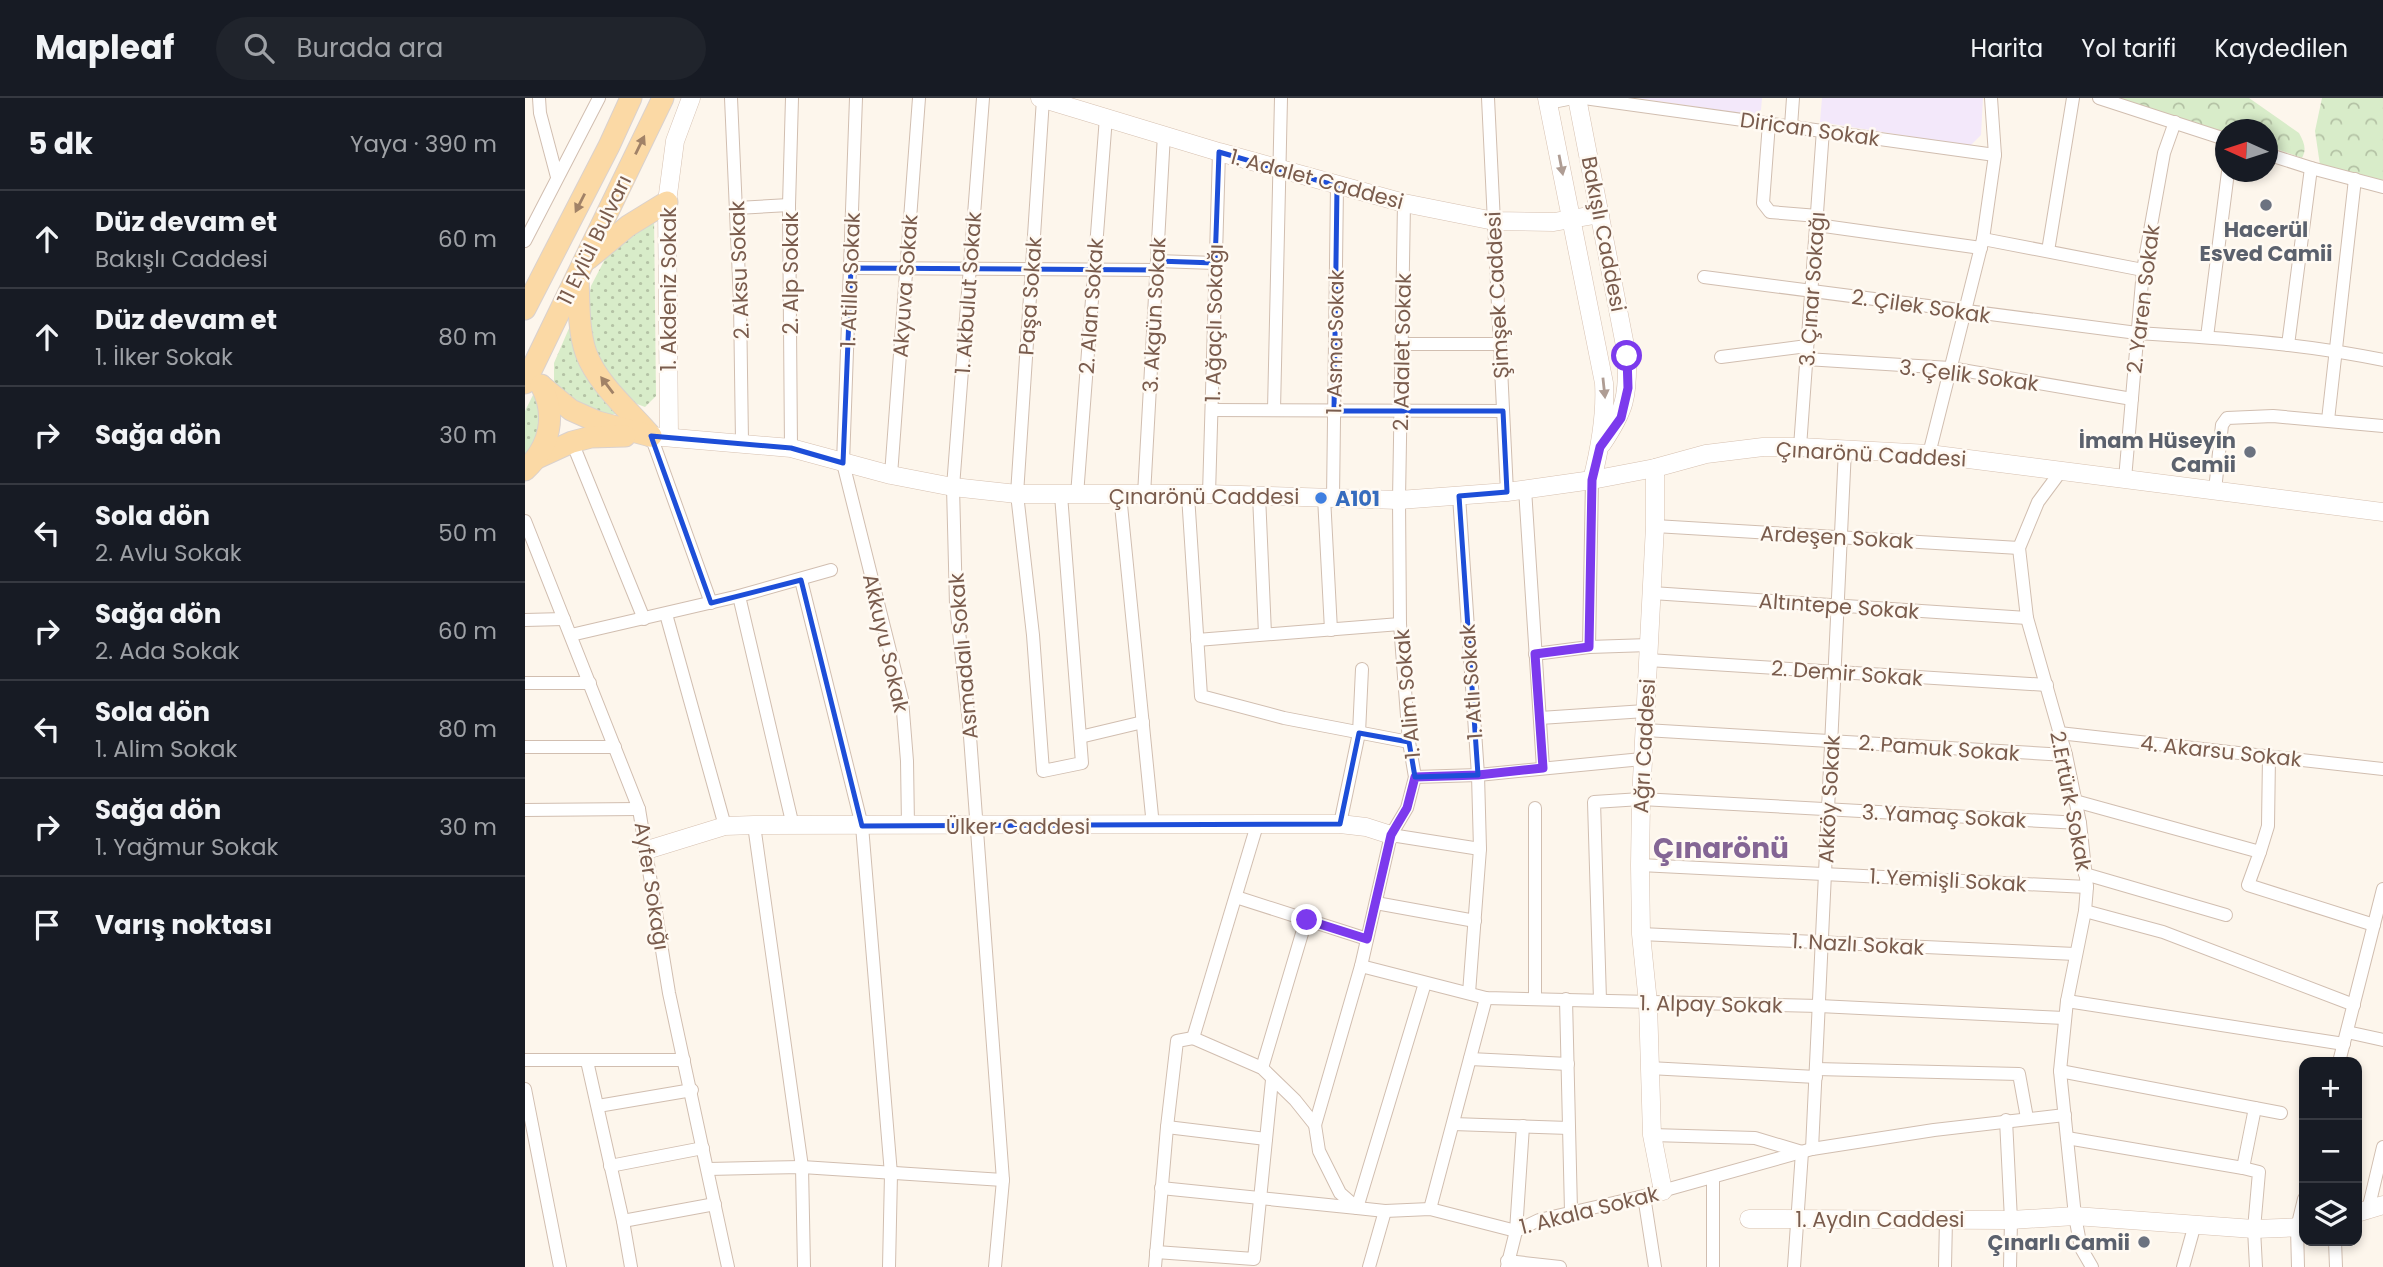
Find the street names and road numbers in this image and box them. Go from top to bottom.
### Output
street label: Dirican Sokak [1738,105,1882,153]
street label: 1. Adalet Caddesi [1227,142,1407,216]
street label: Bakışlı Caddesi [1575,154,1633,314]
street label: 11 Eylül Bulvarı [550,170,638,310]
street label: 2. Aksu Sokak [722,200,756,340]
street label: 1. Akdeniz Sokak [654,207,683,371]
street label: 2. Alp Sokak [776,211,805,334]
street label: 1. Akbulut Sokak [948,211,988,375]
street label: Şimşek Caddesi [1478,211,1516,379]
street label: 3. Çınar Sokağı [1792,211,1832,367]
street label: 1. Atilla Sokak [833,212,867,348]
street label: Akyuva Sokak [886,213,924,359]
street label: 2. Yaren Sokak [2119,223,2167,375]
street label: Paşa Sokak [1011,236,1049,356]
street label: 3. Akgün Sokak [1135,236,1173,393]
street label: 2. Alan Sokak [1072,237,1110,375]
street label: 1. Ağaçlı Sokağı [1198,244,1230,402]
street label: 1. Asma Sokak [1319,269,1351,415]
street label: 2. Adalet Sokak [1386,273,1418,431]
street label: 2. Çilek Sokak [1850,282,1992,330]
street label: 3. Çelik Sokak [1898,352,2040,398]
street label: Çınarönü Caddesi [1775,435,1967,473]
street label: Çınarönü Caddesi [1109,482,1299,511]
street label: Ardeşen Sokak [1759,518,1915,556]
street label: Akkuyu Sokak [856,571,916,715]
street label: Asmadalı Sokak [941,571,985,740]
street label: Altıntepe Sokak [1758,586,1920,626]
street label: 1. Atlı Sokak [1452,623,1490,741]
street label: 1. Alim Sokak [1387,628,1427,760]
street label: 2. Demir Sokak [1770,653,1924,693]
street label: Ağrı Caddesi [1626,678,1662,814]
street label: 2. Pamuk Sokak [1857,728,2021,768]
street label: 4. Akarsu Sokak [2139,728,2303,774]
street label: 2.Ertürk Sokak [2043,729,2099,874]
street label: Akköy Sokak [1811,734,1847,864]
street label: 3. Yamaç Sokak [1861,797,2027,835]
street label: Ülker Caddesi [946,812,1090,841]
street label: Ayfer Sokağı [628,820,676,952]
street label: 1. Yemişli Sokak [1869,861,2027,899]
street label: 1. Nazlı Sokak [1791,926,1925,962]
street label: 1. Alpay Sokak [1639,988,1783,1020]
street label: 1. Akala Sokak [1516,1179,1662,1241]
street label: 1. Aydın Caddesi [1795,1205,1965,1234]

